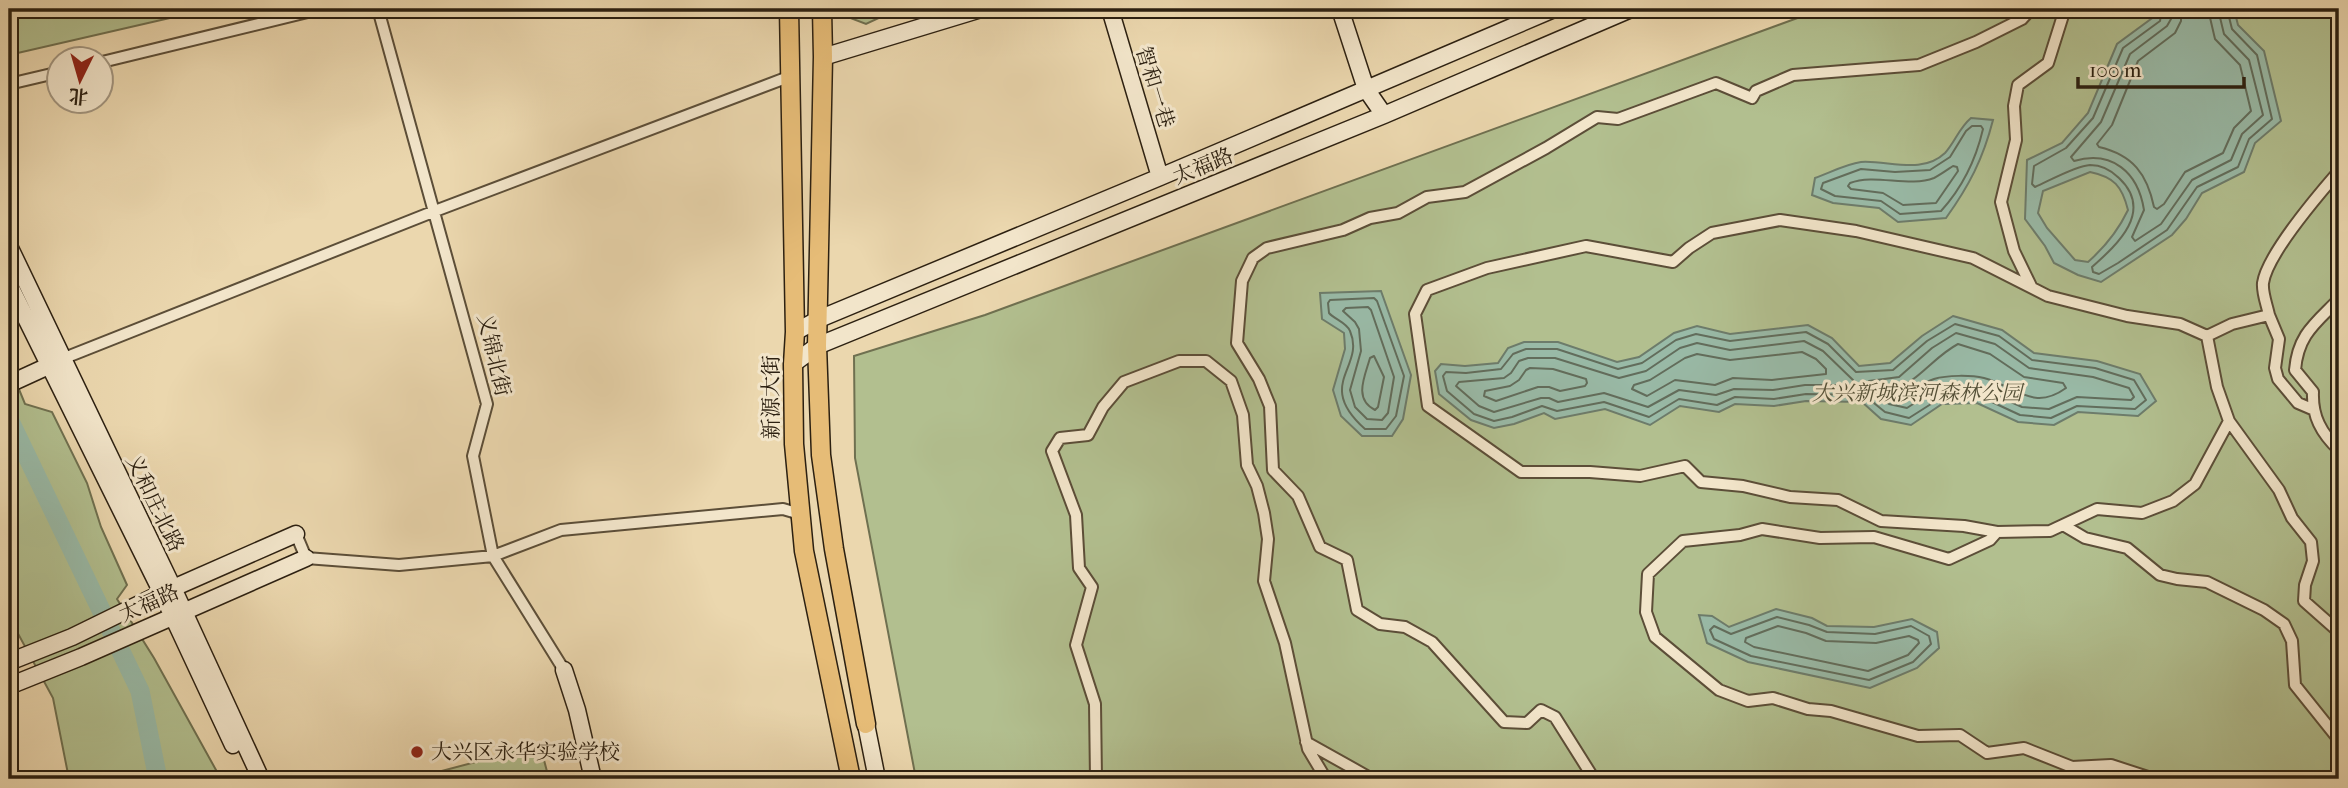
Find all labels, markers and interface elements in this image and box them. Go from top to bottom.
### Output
street label: 智和一巷 [1131,43,1179,131]
north arrow [46,46,116,116]
scale bar [2078,46,2245,90]
text: 100 m [2089,58,2142,82]
text: 北 [68,84,89,108]
street label: 太福路 [1169,143,1237,189]
street label: 义锦北街 [473,311,515,399]
street label: 新源大街 [759,355,783,439]
park label: 大兴新城滨河森林公园 [1812,381,2025,405]
street label: 义和庄北路 [121,451,189,555]
street label: 太福路 [115,579,183,627]
place label: 大兴区永华实验学校 [431,740,620,764]
marker: 大兴区永华实验学校 [409,744,425,760]

